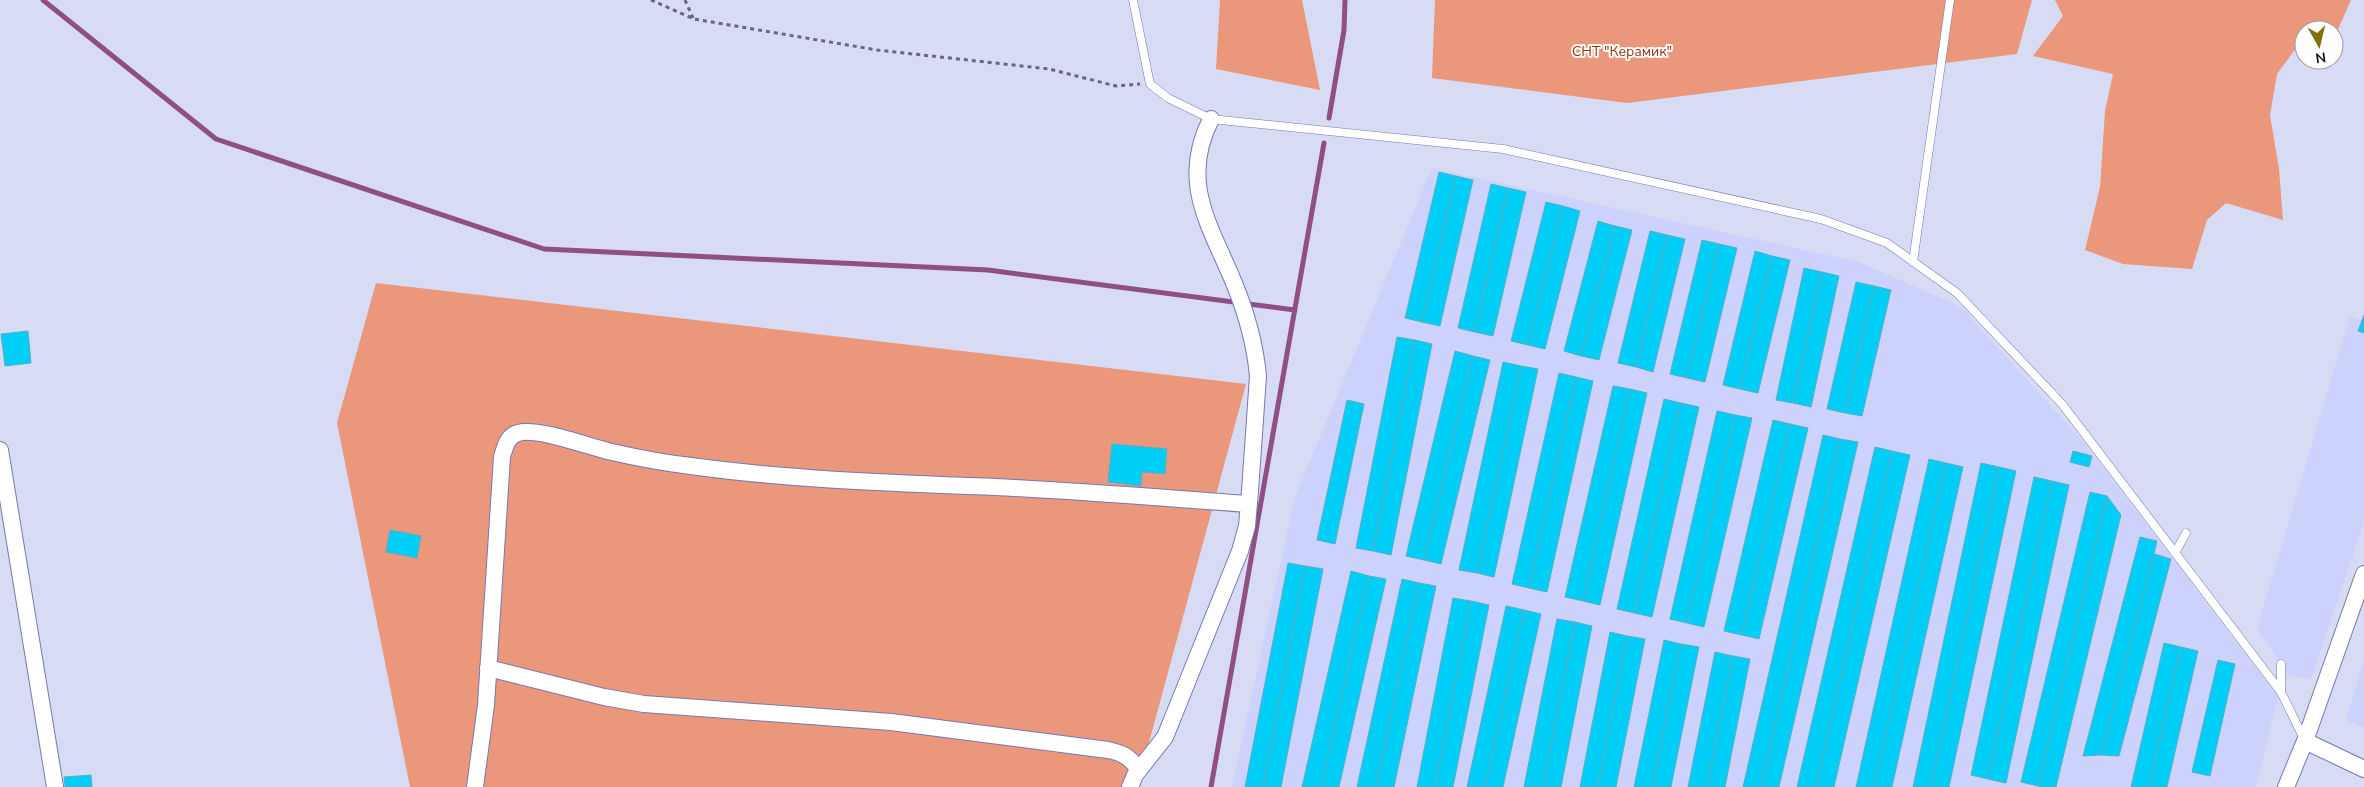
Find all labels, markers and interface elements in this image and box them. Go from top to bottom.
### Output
north arrow [2294,20,2344,70]
park label: СНТ "Керамик" [1572,42,1672,61]
text: N [2314,47,2327,68]

